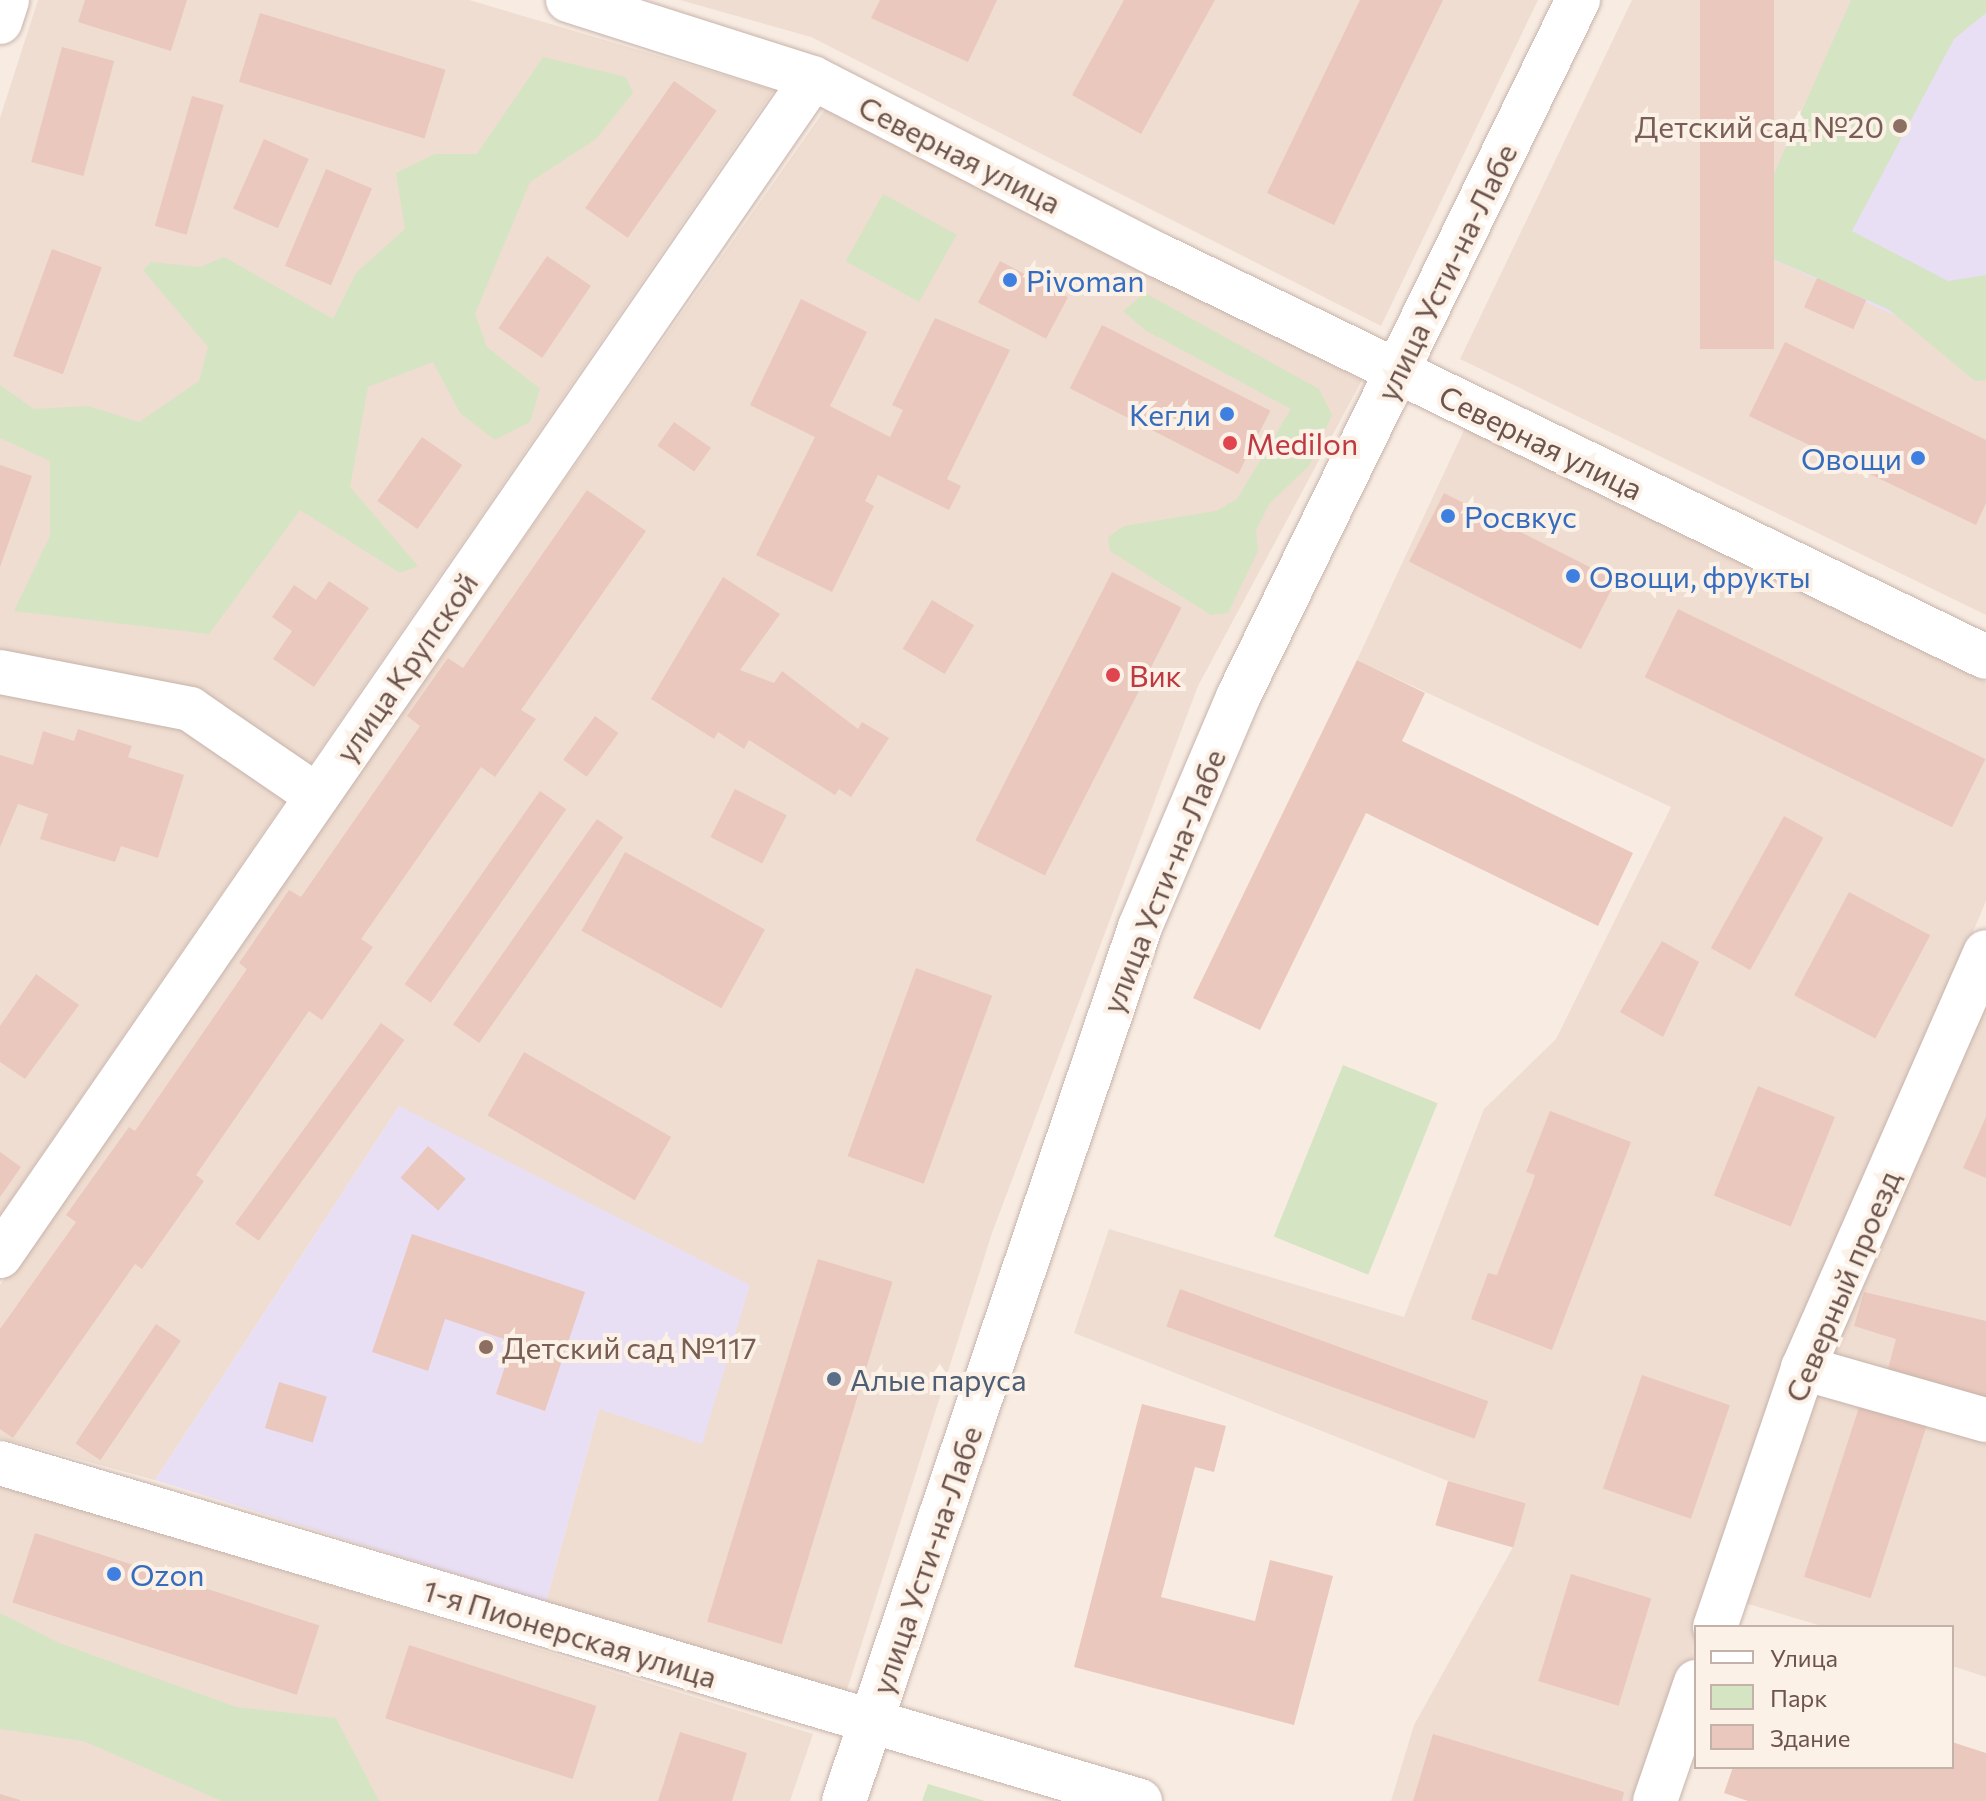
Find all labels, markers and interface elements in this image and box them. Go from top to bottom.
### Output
street label: Северная улица [853,88,1067,220]
place label: Детский сад №20 [1635,108,1884,144]
marker: Детский сад №20 [1891,117,1909,135]
street label: улица Усти-на-Лабе [1368,138,1524,406]
place label: Pivoman [1026,262,1144,298]
marker: Pivoman [1001,271,1019,289]
street label: Северная улица [1433,377,1649,507]
place label: Кегли [1129,396,1211,432]
marker: Кегли [1218,405,1236,423]
place label: Medilon [1246,425,1358,461]
marker: Medilon [1221,434,1239,452]
place label: Овощи [1801,440,1902,476]
marker: Овощи [1909,449,1927,467]
place label: Росвкус [1464,498,1577,534]
marker: Росвкус [1439,507,1457,525]
place label: Овощи, фрукты [1589,558,1811,594]
street label: улица Крупской [327,565,485,769]
marker: Овощи, фрукты [1564,567,1582,585]
place label: Вик [1129,657,1182,693]
marker: Вик [1104,666,1122,684]
street label: улица Усти-на-Лабе [1094,744,1232,1018]
street label: Северный проезд [1777,1165,1907,1407]
place label: Детский сад №117 [502,1329,757,1365]
marker: Детский сад №117 [477,1338,495,1356]
place label: Алые паруса [850,1361,1027,1397]
marker: Алые паруса [825,1370,843,1388]
street label: улица Усти-на-Лабе [863,1421,989,1699]
place label: Ozon [130,1556,204,1592]
marker: Ozon [105,1565,123,1583]
street label: 1-я Пионерская улица [419,1571,721,1695]
legend [1694,1625,1954,1769]
text: Улица [1770,1643,1838,1672]
text: Парк [1770,1683,1827,1712]
text: Здание [1770,1723,1850,1752]

